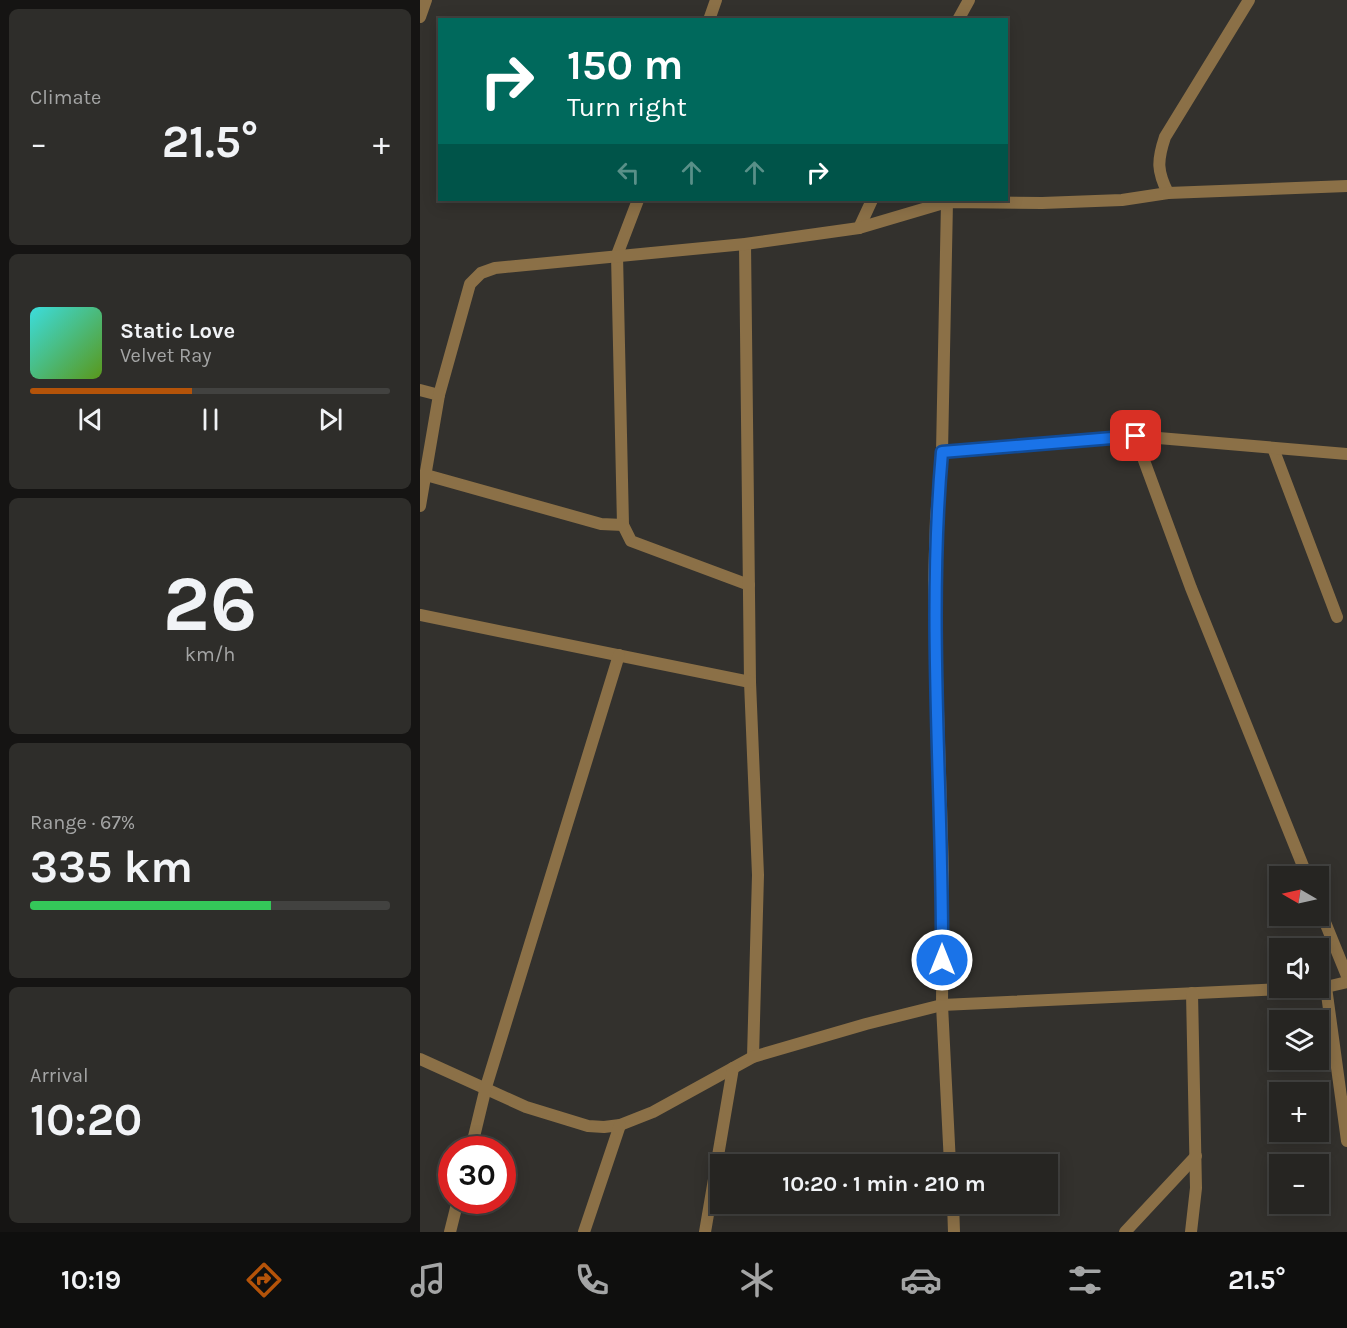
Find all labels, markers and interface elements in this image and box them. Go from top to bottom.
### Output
text: 150 m [567,40,683,90]
icon: right [468,42,546,120]
text: Climate [30,86,101,109]
text: Turn right [567,91,687,123]
text: 21.5° [162,116,258,168]
text: − [30,124,47,162]
text: + [373,124,390,162]
icon: left [612,156,645,189]
icon: ahead [675,156,708,189]
icon: ahead [738,156,771,189]
icon: right [801,156,834,189]
text: Static Love [120,318,235,344]
text: Velvet Ray [120,344,212,367]
icon: previous [74,403,107,436]
icon: pause [194,403,227,436]
icon: next [314,403,347,436]
pin [1110,410,1161,461]
icon: arrive [1119,419,1152,452]
text: 26 [163,558,257,650]
text: km/h [185,643,235,666]
text: Range · 67% [30,811,135,834]
text: 335 km [30,841,193,893]
north arrow [1269,866,1329,926]
map controls [1269,866,1329,1214]
position arrow [910,928,974,992]
button: sound [1269,938,1329,998]
button: layers [1269,1010,1329,1070]
text: Arrival [30,1064,89,1087]
button: + [1269,1082,1329,1142]
text: 10:20 [30,1094,142,1146]
speed limit sign: 30 [438,1136,516,1214]
button: − [1269,1154,1329,1214]
text: 10:20 · 1 min · 210 m [782,1171,986,1197]
icon: directions [243,1259,285,1301]
icon: music [407,1259,449,1301]
icon: phone [571,1259,613,1301]
icon: climate [736,1259,778,1301]
icon: car [900,1259,942,1301]
icon: filters [1064,1259,1106,1301]
text: 10:19 [61,1264,121,1296]
text: 21.5° [1228,1264,1286,1296]

